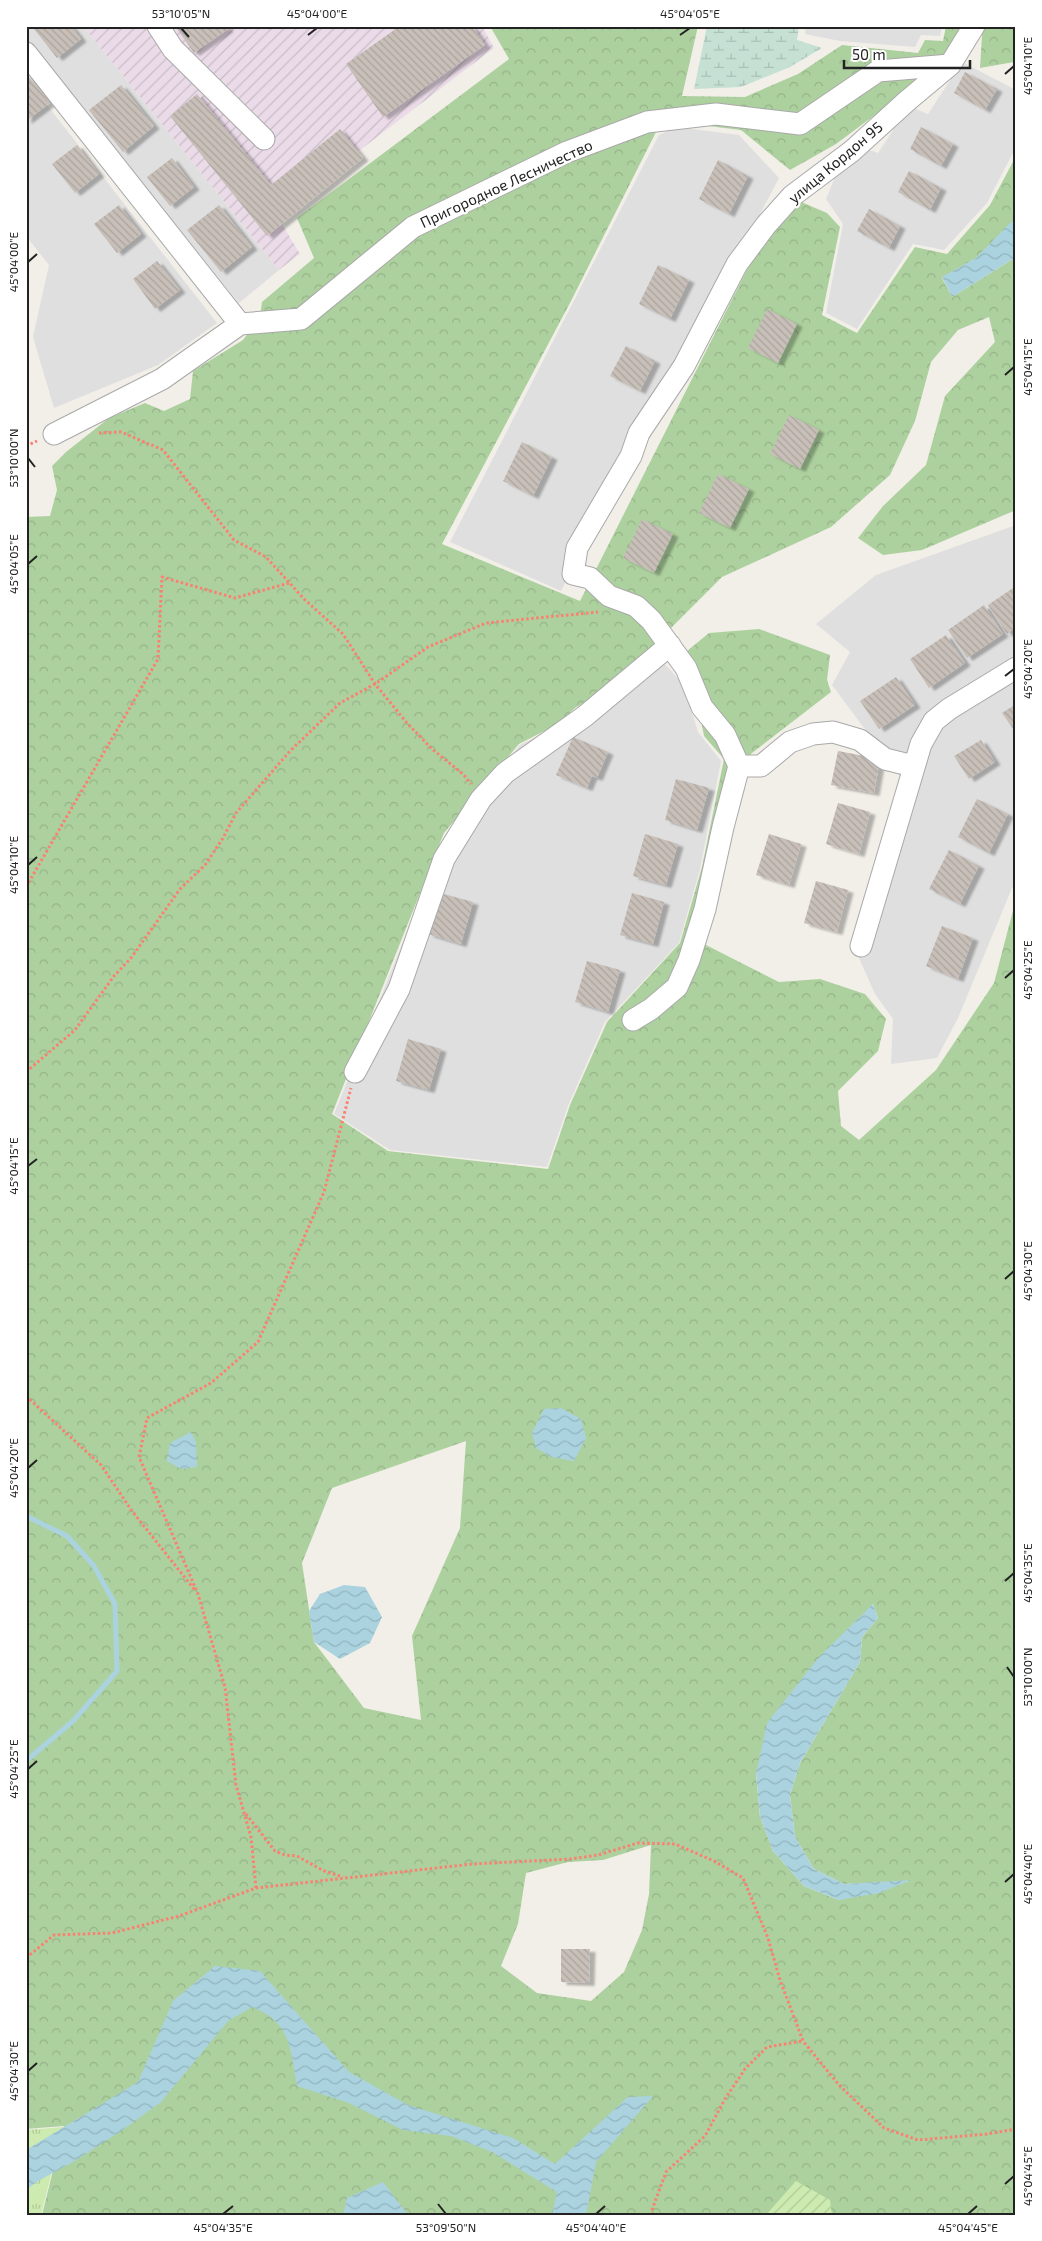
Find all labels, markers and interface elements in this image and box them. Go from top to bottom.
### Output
text: 53°10'05"N [152,6,210,20]
text: 45°04'00"E [287,6,348,20]
text: 45°04'05"E [660,6,720,20]
text: 45°04'10"E [1020,37,1034,95]
scale bar [844,38,971,70]
text: 50 m [852,45,886,63]
street label: улица Кордон 95 [784,117,886,207]
street label: Пригородное Лесничество [417,135,595,231]
text: 45°04'00"E [6,231,20,292]
text: 45°04'15"E [1020,338,1034,396]
text: 53°10'00"N [6,428,20,488]
text: 45°04'05"E [6,534,20,594]
text: 45°04'20"E [1020,639,1034,699]
text: 45°04'10"E [6,836,20,894]
text: 45°04'25"E [1020,940,1034,1000]
text: 45°04'15"E [6,1137,20,1195]
text: 45°04'30"E [1020,1241,1034,1301]
text: 45°04'20"E [6,1438,20,1498]
text: 45°04'35"E [1020,1543,1034,1603]
text: 53°10'00"N [1020,1647,1034,1707]
text: 45°04'25"E [6,1739,20,1799]
text: 45°04'40"E [1020,1843,1034,1904]
text: 45°04'30"E [6,2041,20,2101]
text: 45°04'45"E [1020,2146,1034,2206]
text: 45°04'35"E [193,2220,253,2234]
text: 53°09'50"N [416,2220,476,2234]
text: 45°04'40"E [566,2220,627,2234]
text: 45°04'45"E [938,2220,998,2234]

